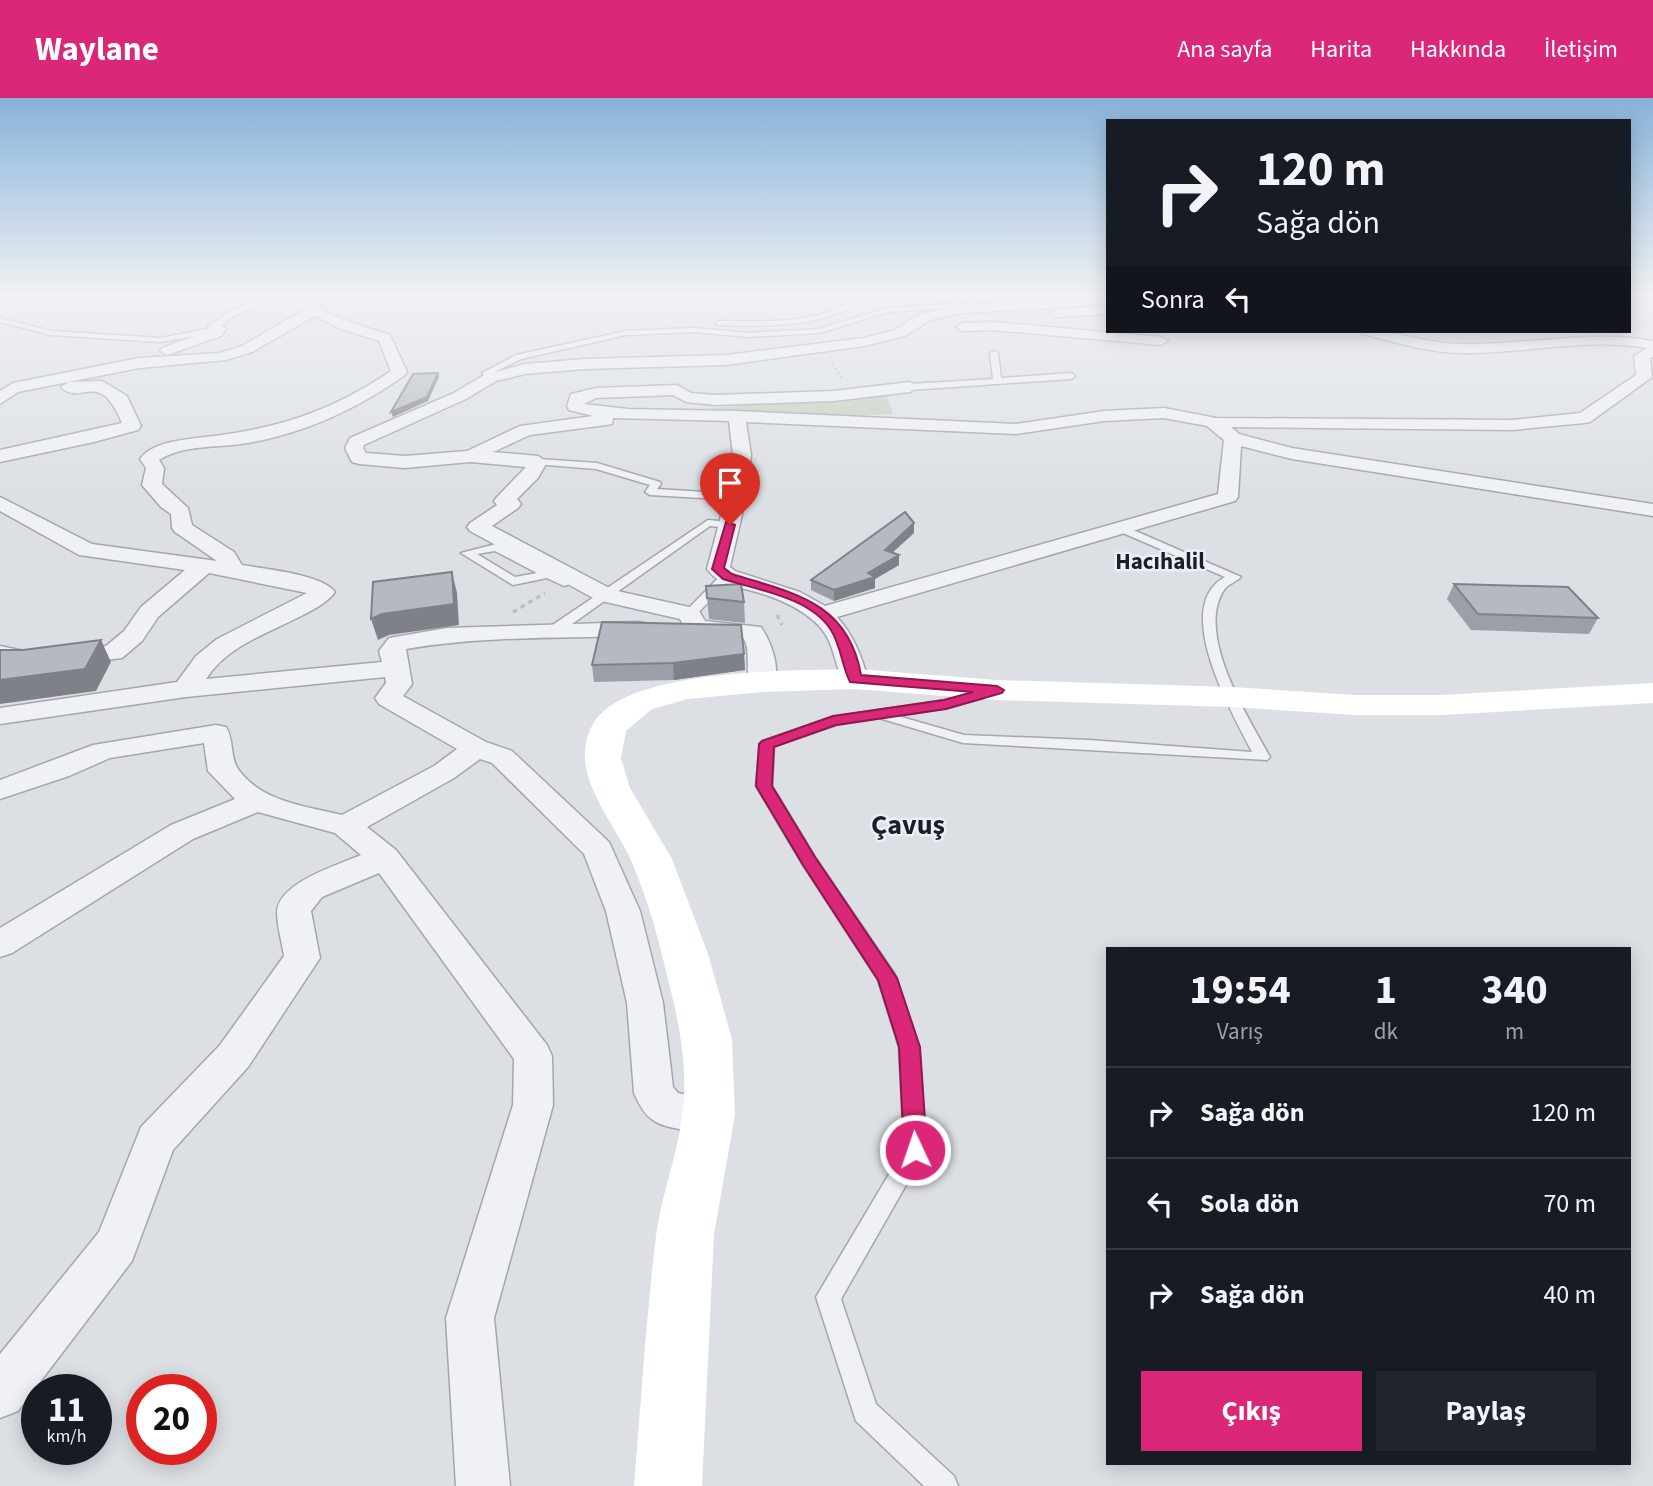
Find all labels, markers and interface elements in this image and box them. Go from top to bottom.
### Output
text: Waylane [35,26,159,73]
text: Ana sayfa [1177,32,1272,67]
text: Harita [1310,32,1372,67]
text: Hakkında [1410,32,1506,67]
text: İletişim [1544,32,1618,67]
text: 120 m [1256,135,1385,205]
icon: right [1141,147,1232,238]
text: Sağa dön [1256,200,1380,246]
icon: left [1219,280,1257,318]
text: Sonra [1141,281,1205,318]
pin [700,453,760,525]
icon: arrive [711,464,749,502]
district label: Hacıhalil [1115,545,1205,578]
district label: Çavuş [871,805,945,845]
text: 19:54 [1189,960,1291,1020]
text: 1 [1375,960,1397,1020]
text: 340 [1481,960,1548,1020]
text: Varış [1217,1015,1263,1048]
text: dk [1374,1015,1398,1048]
text: m [1505,1015,1524,1048]
icon: right [1141,1094,1179,1132]
text: Sağa dön [1200,1094,1305,1131]
text: 120 m [1530,1094,1596,1131]
position arrow [878,1113,952,1187]
icon: left [1141,1185,1179,1223]
text: Sola dön [1200,1185,1299,1222]
text: 70 m [1543,1185,1596,1222]
icon: right [1141,1276,1179,1314]
text: Sağa dön [1200,1276,1305,1313]
text: 40 m [1543,1276,1596,1313]
button: Çıkış [1141,1371,1362,1451]
button: Paylaş [1376,1371,1596,1451]
speed limit sign: 20 [126,1374,217,1465]
text: 11 [48,1385,85,1435]
text: km/h [47,1424,86,1449]

